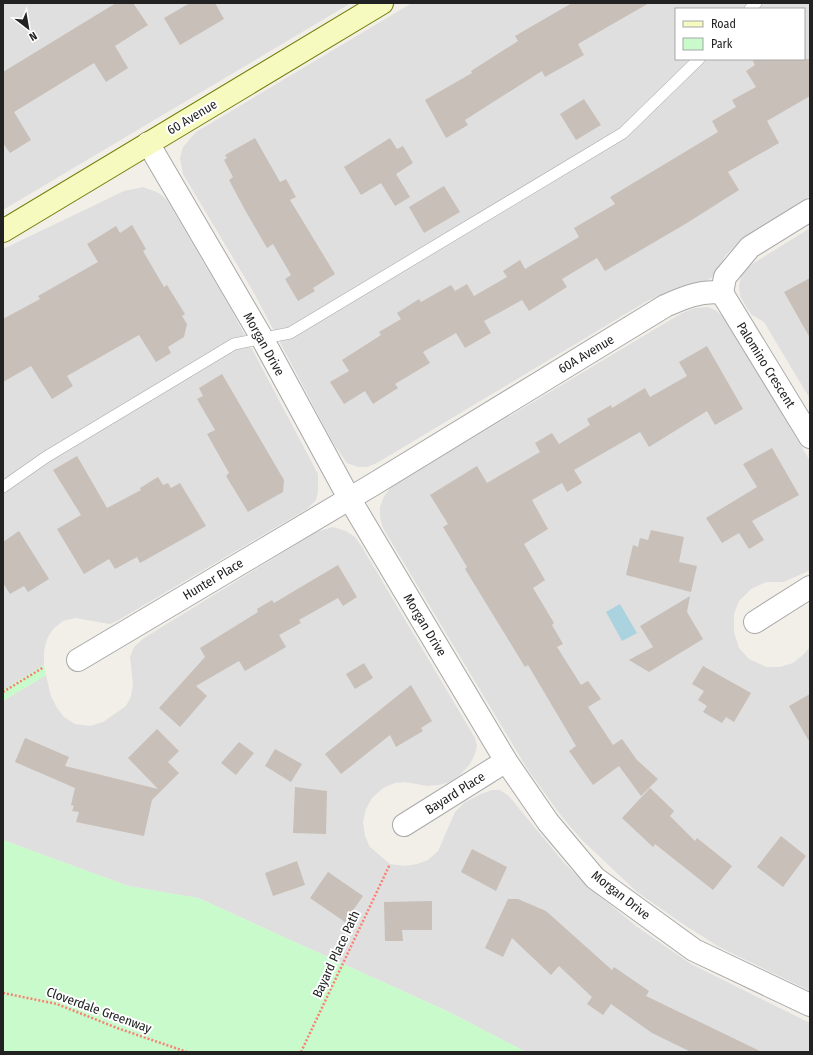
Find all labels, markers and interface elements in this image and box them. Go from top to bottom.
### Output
north arrow [8,8,48,48]
legend [675,8,805,60]
text: Road [711,17,736,31]
text: N [27,29,39,43]
text: Park [711,37,733,51]
street label: 60 Avenue [164,96,220,138]
street label: Morgan Drive [240,310,288,378]
street label: Palomino Crescent [734,319,799,411]
street label: 60A Avenue [555,332,617,376]
street label: Hunter Place [180,555,246,603]
street label: Morgan Drive [401,591,449,659]
street label: Bayard Place [422,769,488,817]
street label: Morgan Drive [589,868,653,922]
street label: Bayard Place Path [309,908,363,1000]
street label: Cloverdale Greenway [44,984,154,1036]

